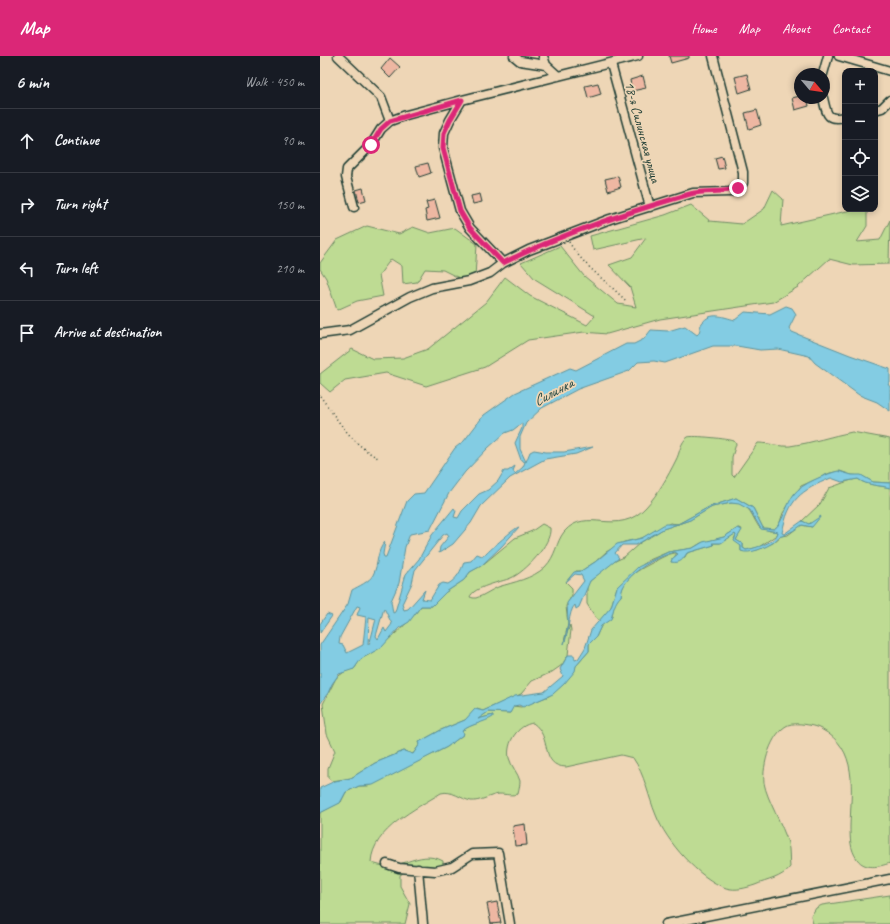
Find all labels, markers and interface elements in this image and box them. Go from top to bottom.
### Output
text: Map [20,16,50,40]
text: Home [691,20,717,37]
text: Map [739,20,760,37]
text: About [782,20,810,37]
text: Contact [832,20,870,37]
north arrow [794,68,830,104]
map controls [842,68,878,212]
button: + [842,68,878,104]
text: 6 min [16,72,49,93]
text: Walk · 450 m [245,74,304,90]
street label: 18-я Силинская улица [621,80,665,186]
button: − [842,104,878,140]
icon: ahead [16,130,38,152]
text: Continue [54,131,99,150]
text: 90 m [282,133,304,149]
route start [362,136,380,154]
button: locate [842,140,878,176]
button: layers [842,176,878,212]
route end [729,179,747,197]
icon: right [16,194,38,216]
text: Turn right [54,195,107,214]
text: 150 m [276,197,304,213]
icon: left [16,258,38,280]
text: Turn left [54,259,97,278]
text: 210 m [276,261,304,277]
icon: arrive [16,322,38,344]
text: Arrive at destination [54,323,161,342]
water label: Силинка [530,373,578,411]

